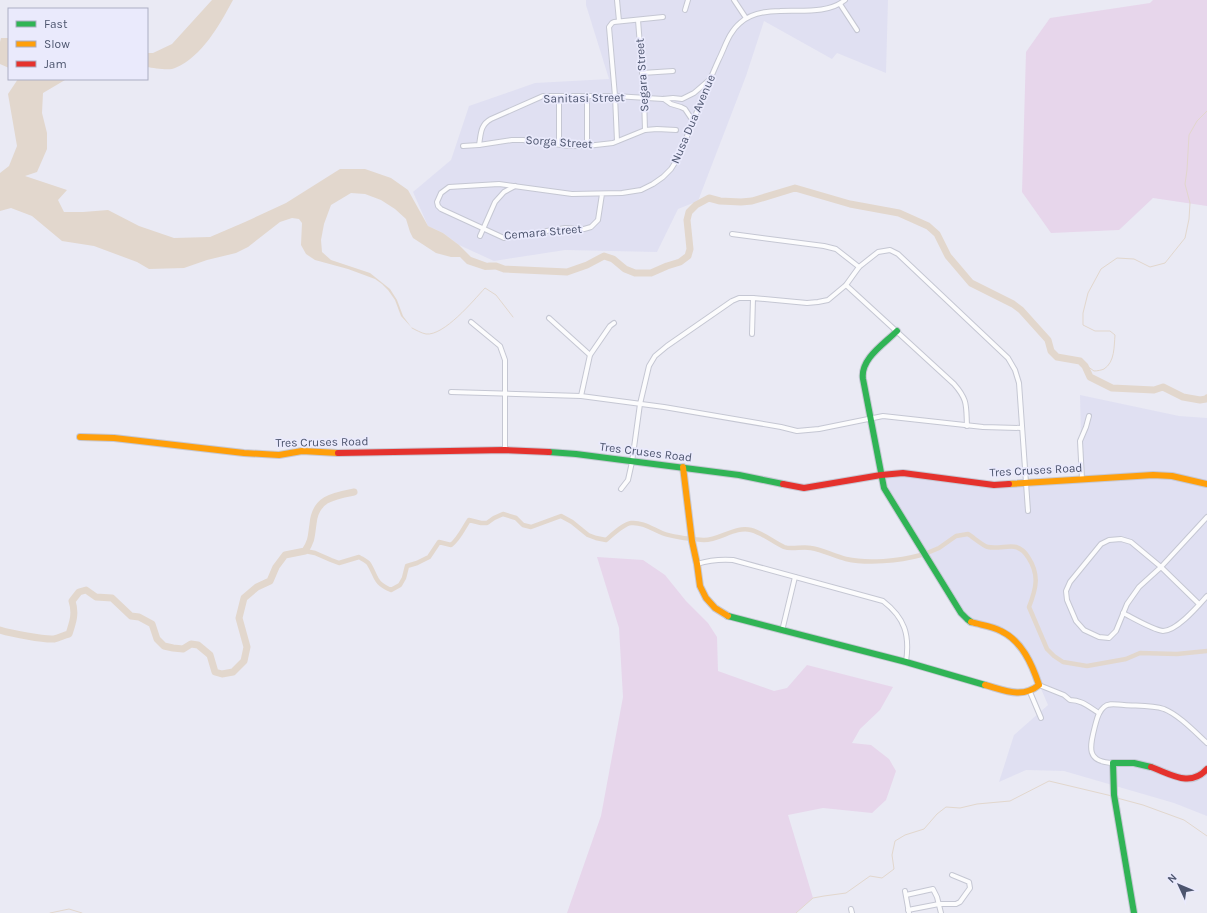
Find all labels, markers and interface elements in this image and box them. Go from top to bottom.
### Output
legend [8,8,148,80]
text: Fast [44,17,68,31]
text: Slow [44,37,70,51]
street label: Segara Street [632,37,652,112]
text: Jam [44,57,67,71]
street label: Nusa Dua Avenue [668,72,718,166]
street label: Sanitasi Street [543,90,625,106]
street label: Sorga Street [525,133,593,151]
street label: Cemara Street [503,222,583,242]
street label: Tres Cruses Road [275,434,369,450]
street label: Tres Cruses Road [599,439,693,465]
street label: Tres Cruses Road [989,461,1083,479]
north arrow [1159,865,1199,905]
text: N [1165,871,1180,886]

